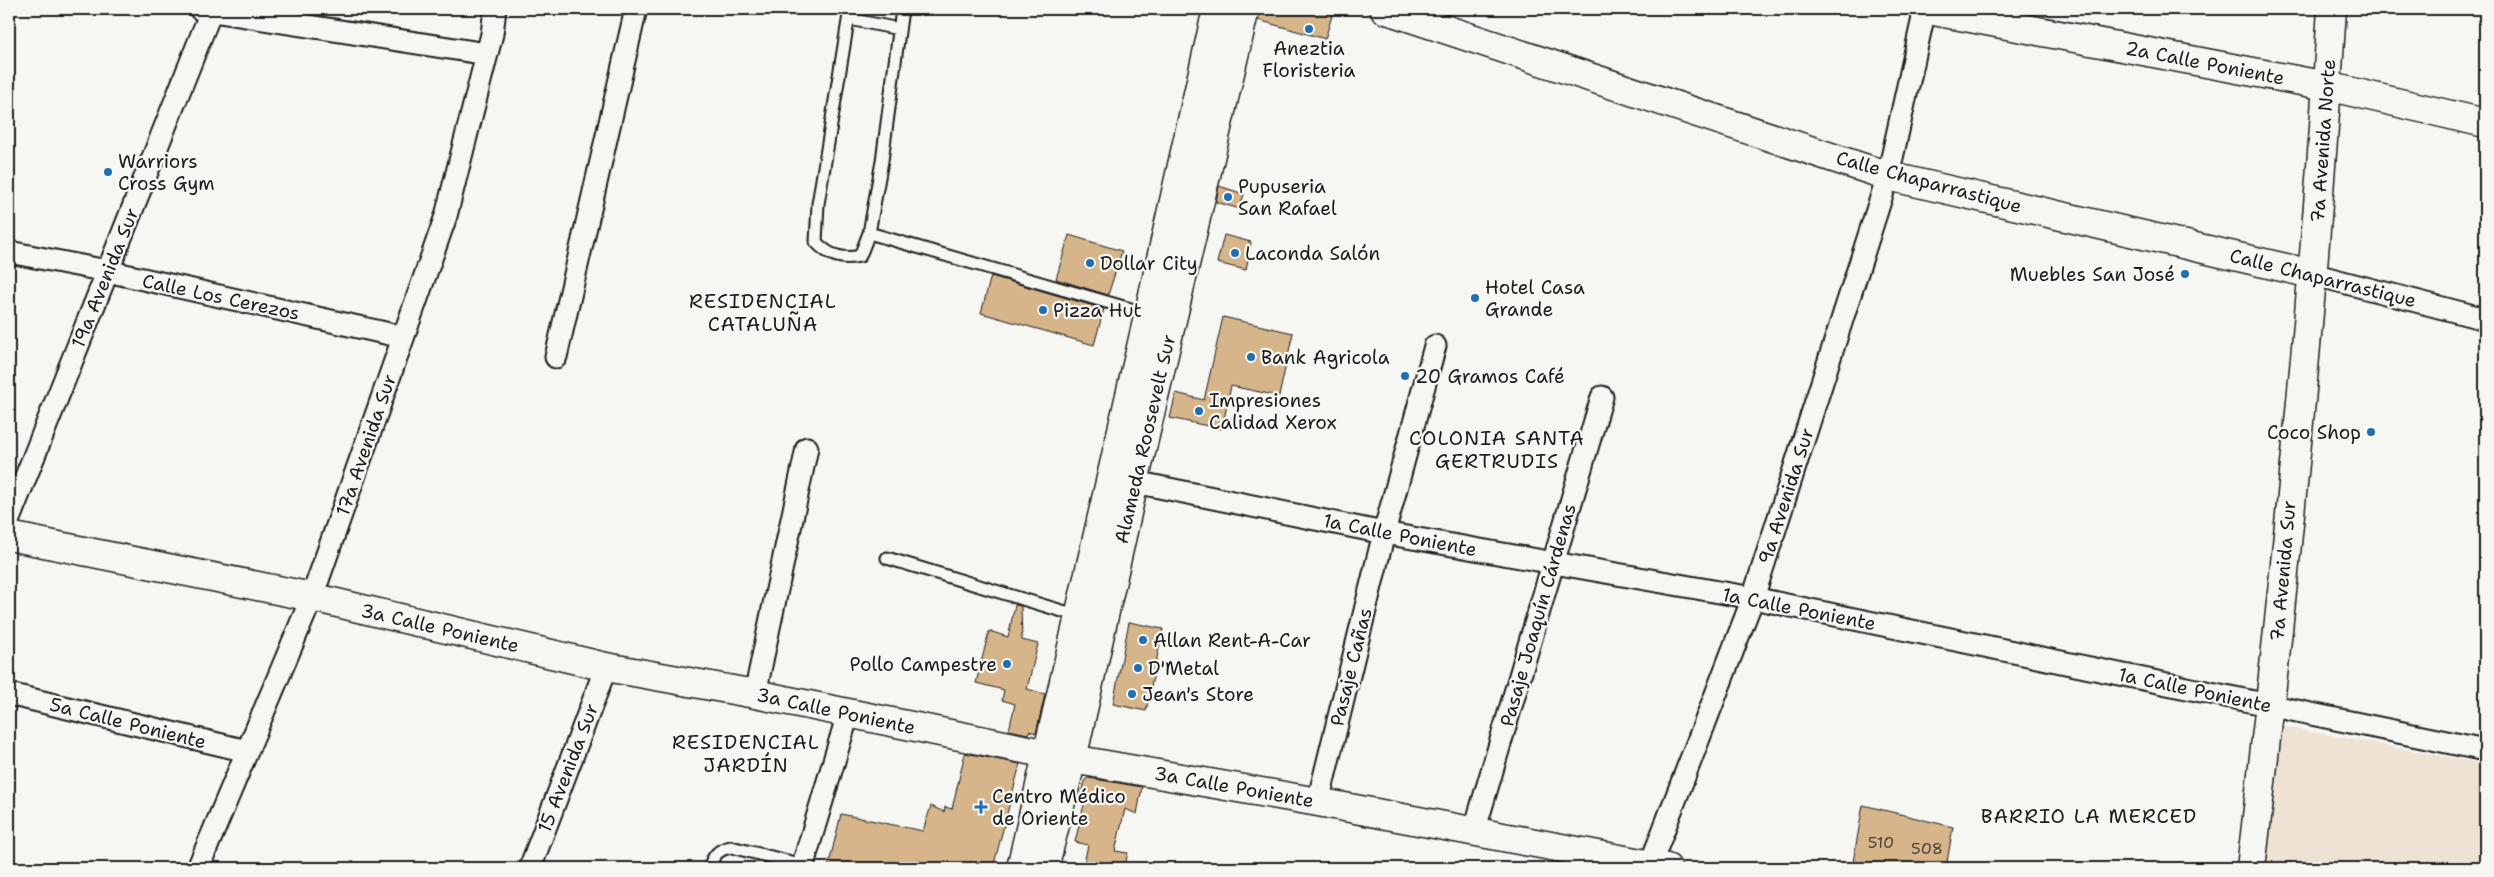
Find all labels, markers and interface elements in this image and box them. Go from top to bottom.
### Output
marker: Aneztia Floristeria [1303,23,1315,35]
street label: 2a Calle Poniente [2123,35,2287,91]
place label: Aneztia Floristeria [1263,36,1356,83]
street label: 7a Avenida Norte [2305,58,2341,224]
street label: Calle Chaparrastique [1833,145,2025,219]
place label: Warriors Cross Gym [118,149,215,196]
marker: Warriors Cross Gym [102,166,114,178]
place label: Pupuseria San Rafael [1238,174,1337,221]
marker: Pupuseria San Rafael [1222,191,1234,203]
street label: 19a Avenida Sur [65,204,145,352]
place label: Laconda Salón [1245,241,1380,266]
street label: Calle Chaparrastique [2227,243,2419,313]
marker: Laconda Salón [1229,247,1241,259]
place label: Dollar City [1100,251,1198,276]
marker: Dollar City [1084,257,1096,269]
place label: Muebles San José [2010,262,2175,287]
street label: Calle Los Cerezos [140,268,302,326]
marker: Muebles San José [2179,268,2191,280]
place label: Hotel Casa Grande [1485,275,1585,322]
district label: RESIDENCIAL CATALUÑA [689,288,837,337]
marker: Hotel Casa Grande [1469,292,1481,304]
place label: Pizza Hut [1053,298,1142,323]
marker: Pizza Hut [1037,304,1049,316]
street label: Alameda Roosevelt Sur [1109,332,1181,546]
place label: Bank Agricola [1261,345,1390,370]
marker: Bank Agricola [1245,351,1257,363]
place label: 20 Gramos Café [1415,364,1565,389]
marker: 20 Gramos Café [1399,370,1411,382]
street label: 17a Avenida Sur [330,371,402,519]
place label: Impresiones Calidad Xerox [1209,388,1337,435]
marker: Impresiones Calidad Xerox [1193,405,1205,417]
place label: Coco Shop [2267,420,2361,445]
district label: COLONIA SANTA GERTRUDIS [1409,425,1585,474]
street label: 9a Avenida Sur [1752,425,1820,567]
marker: Coco Shop [2365,426,2377,438]
street label: 7a Avenida Sur [2264,499,2302,643]
street label: Pasaje Joaquín Cárdenas [1494,501,1582,729]
street label: 1a Calle Poniente [1321,508,1479,562]
street label: 1a Calle Poniente [1720,582,1878,636]
street label: 3a Calle Poniente [358,598,522,658]
street label: Pasaje Cañas [1324,605,1378,729]
place label: Allan Rent-A-Car [1153,628,1311,653]
marker: Allan Rent-A-Car [1137,634,1149,646]
place label: Pollo Campestre [850,652,997,677]
place label: D'Metal [1148,656,1219,681]
marker: Pollo Campestre [1001,658,1013,670]
marker: D'Metal [1132,662,1144,674]
street label: 1a Calle Poniente [2116,662,2274,718]
street label: 3a Calle Poniente [754,682,918,740]
place label: Jean's Store [1142,682,1254,707]
marker: Jean's Store [1126,688,1138,700]
street label: 5a Calle Poniente [47,691,209,755]
street label: 15 Avenida Sur [532,700,604,836]
district label: RESIDENCIAL JARDÍN [672,729,820,778]
street label: 3a Calle Poniente [1152,761,1316,813]
place label: Centro Médico de Oriente [992,784,1126,831]
marker: Centro Médico de Oriente [974,800,988,814]
district label: BARRIO LA MERCED [1981,803,2197,829]
house number: 510 [1868,832,1894,853]
house number: 508 [1911,838,1943,859]

